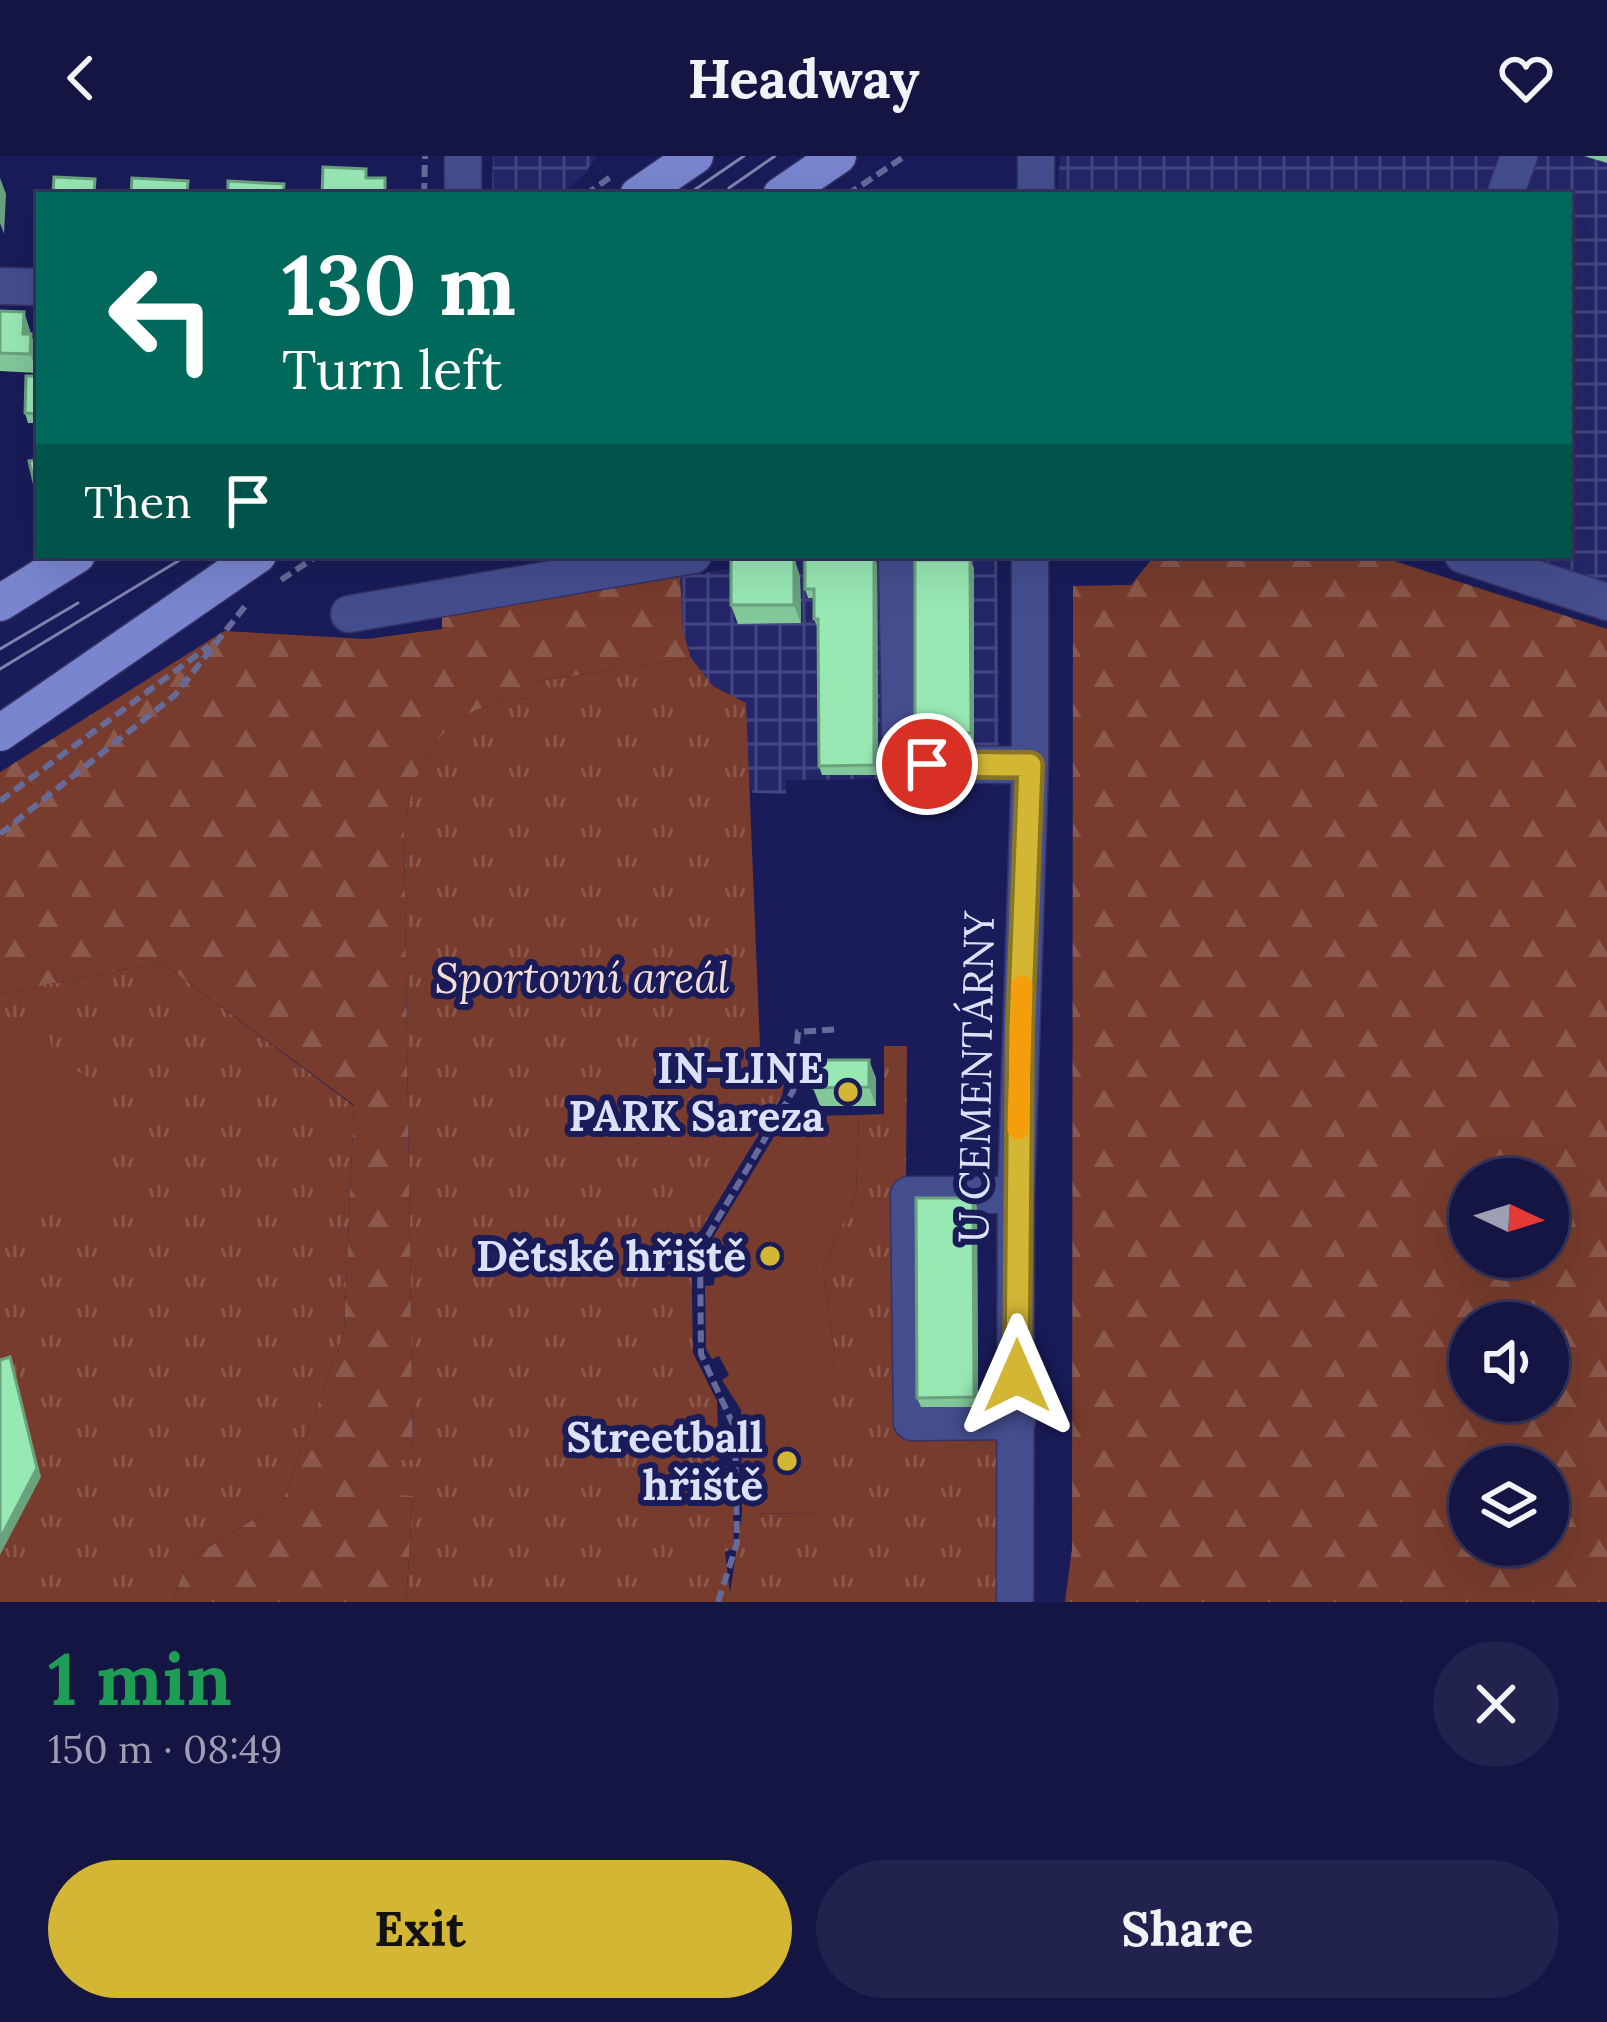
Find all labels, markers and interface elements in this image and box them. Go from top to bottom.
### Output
text: Headway [687,44,920,113]
icon: back [48,45,114,111]
icon: heart [1493,45,1559,111]
text: 130 m [282,230,516,338]
icon: left [84,240,240,396]
text: Turn left [282,335,502,404]
icon: arrive [215,468,281,534]
text: Then [84,473,191,530]
pin [876,713,978,815]
icon: arrive [894,731,960,797]
street label: U CEMENTÁRNY [946,909,1006,1243]
park label: Sportovní areál [435,951,729,1005]
place label: IN-LINE PARK Sareza [569,1041,824,1143]
marker: IN-LINE PARK Sareza [835,1079,861,1105]
north arrow [1449,1158,1569,1278]
map controls [1449,1158,1569,1566]
place label: Dětské hřiště [476,1229,746,1283]
marker: Dětské hřiště [757,1243,783,1269]
button: sound [1449,1302,1569,1422]
position arrow [954,1313,1080,1439]
place label: Streetball hřiště [566,1410,763,1512]
button: layers [1449,1446,1569,1566]
marker: Streetball hřiště [774,1448,800,1474]
text: 1 min [48,1633,232,1725]
button: close [1433,1641,1559,1767]
text: 150 m · 08:49 [48,1724,283,1774]
button: Exit [48,1860,792,1998]
button: Share [816,1860,1559,1998]

